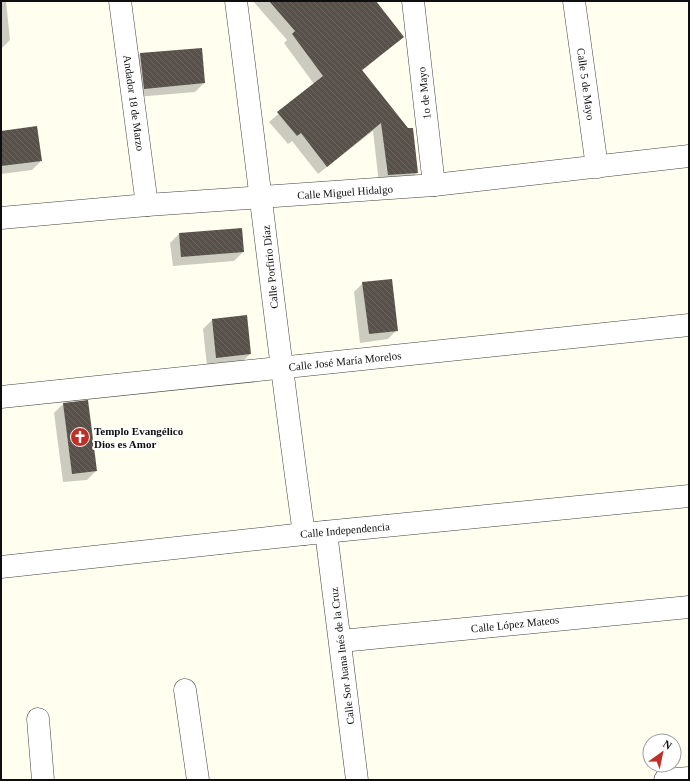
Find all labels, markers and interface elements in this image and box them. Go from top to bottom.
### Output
street label: Calle 5 de Mayo [575,47,597,121]
street label: Andador 18 de Marzo [121,54,147,152]
street label: 1o de Mayo [415,66,433,120]
street label: Calle Miguel Hidalgo [297,183,394,201]
street label: Calle Porfirio Díaz [260,225,280,309]
street label: Calle José María Morelos [288,349,402,373]
place label: Templo Evangélico Dios es Amor [94,425,184,450]
church icon: Templo Evangélico Dios es Amor [69,426,91,448]
street label: Calle Independencia [300,520,391,540]
street label: Calle Sor Juana Inés de la Cruz [328,587,356,725]
street label: Calle López Mateos [470,613,560,635]
north arrow [642,733,682,773]
text: N [661,737,674,752]

